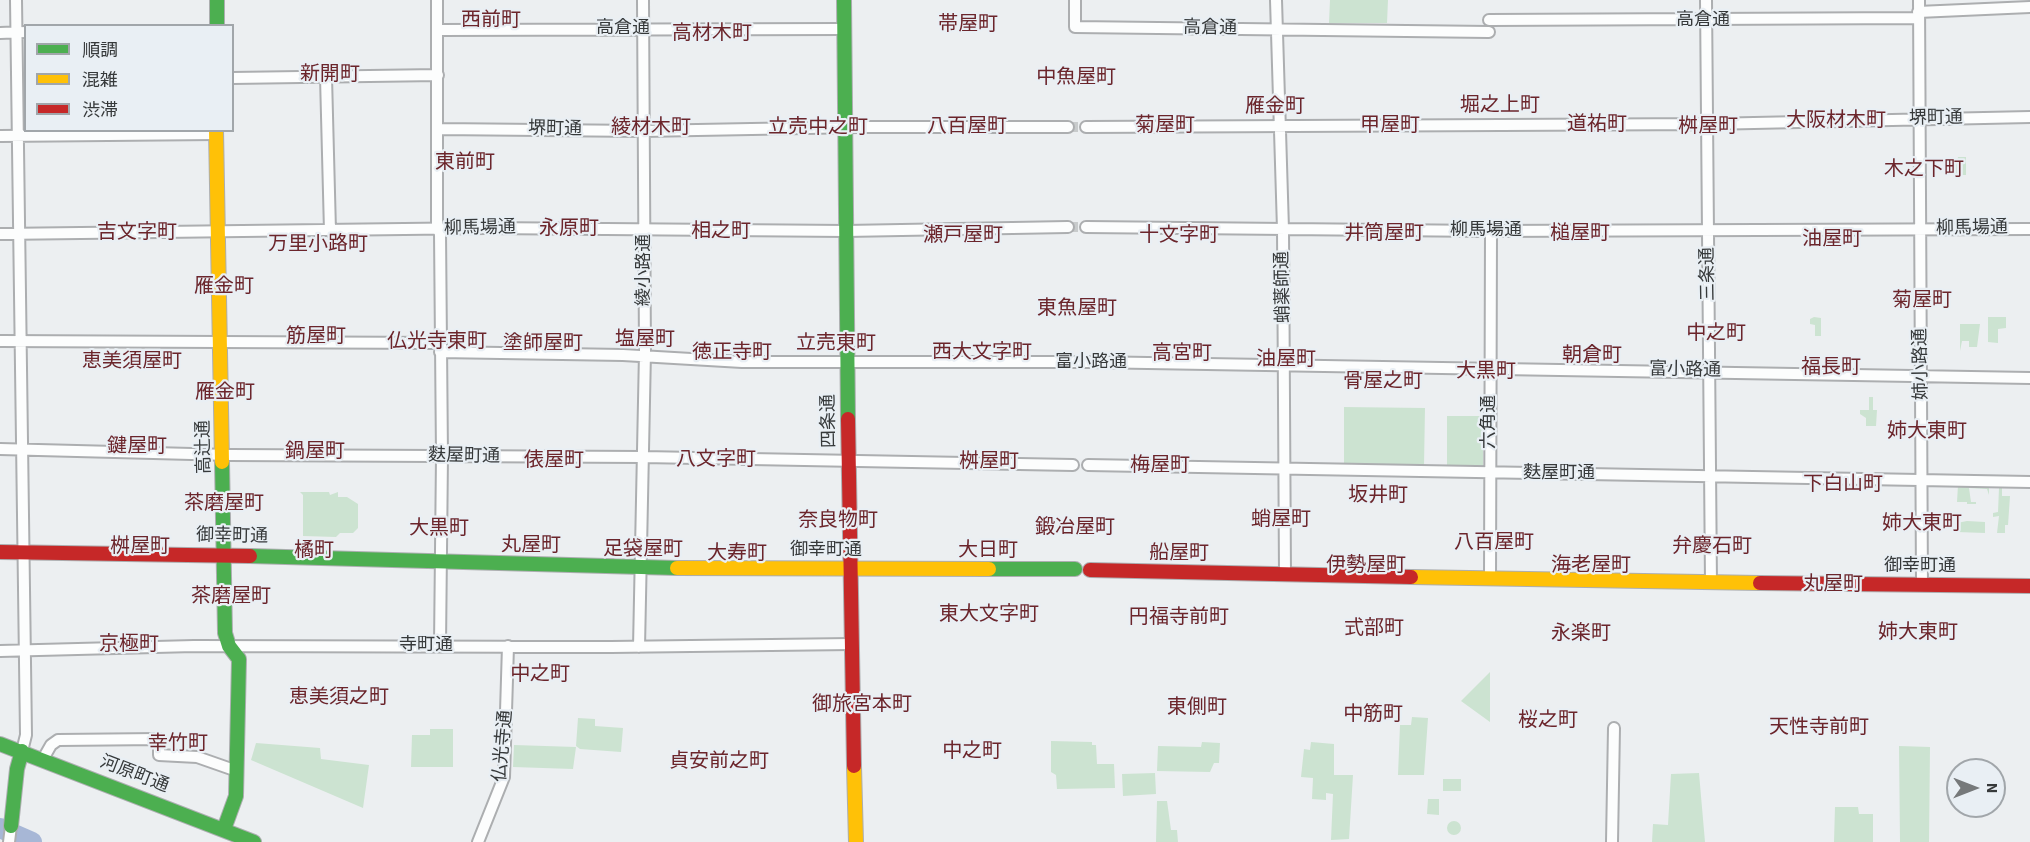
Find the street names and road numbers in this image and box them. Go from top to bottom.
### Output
street label: 高倉通 [1676,10,1730,32]
street label: 高倉通 [596,18,650,40]
street label: 高倉通 [1183,18,1237,40]
street label: 堺町通 [1909,108,1963,130]
street label: 堺町通 [528,119,582,141]
street label: 柳馬場通 [444,218,516,240]
street label: 柳馬場通 [1936,218,2008,240]
street label: 柳馬場通 [1450,220,1522,242]
street label: 綾小路通 [634,234,656,306]
street label: 三条通 [1698,247,1720,301]
street label: 蛸薬師通 [1273,251,1295,323]
street label: 姉小路通 [1911,328,1933,400]
street label: 富小路通 [1055,352,1127,374]
street label: 富小路通 [1649,360,1721,382]
street label: 四条通 [819,394,841,448]
street label: 六角通 [1479,395,1501,449]
street label: 高辻通 [194,420,216,474]
street label: 麩屋町通 [428,446,500,468]
street label: 麩屋町通 [1523,463,1595,485]
street label: 御幸町通 [196,526,268,548]
street label: 御幸町通 [790,540,862,562]
street label: 御幸町通 [1884,556,1956,578]
street label: 寺町通 [399,635,453,657]
street label: 仏光寺通 [490,709,518,783]
street label: 河原町通 [97,752,171,798]

